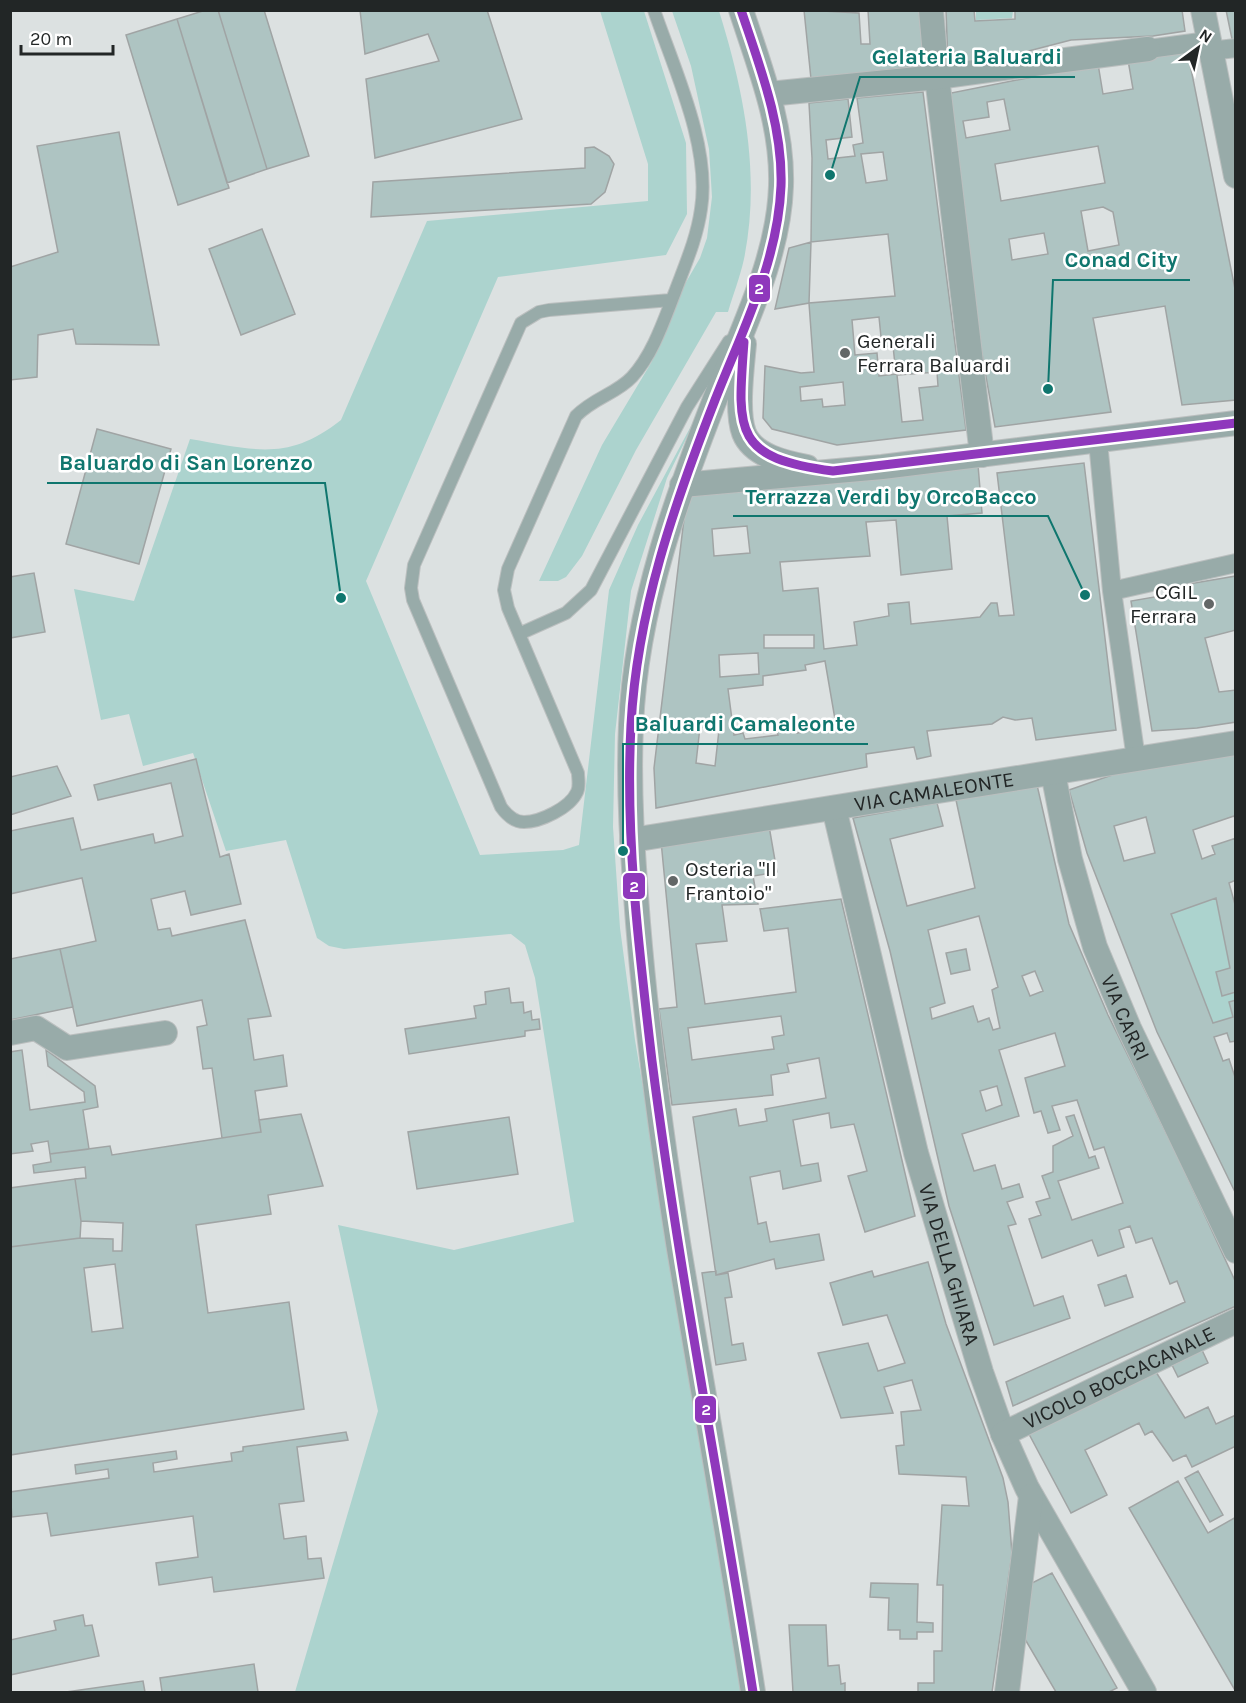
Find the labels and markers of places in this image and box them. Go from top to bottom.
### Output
callout: Gelateria Baluardi [860,37,1075,77]
callout: Conad City [1053,240,1190,280]
place label: Generali Ferrara Baluardi [857,329,1010,377]
marker: Generali Ferrara Baluardi [838,346,852,360]
callout: Baluardo di San Lorenzo [47,443,325,483]
callout: Terrazza Verdi by OrcoBacco [733,476,1048,516]
place label: CGIL Ferrara [1130,580,1197,628]
marker: CGIL Ferrara [1202,597,1216,611]
callout: Baluardi Camaleonte [623,704,868,744]
place label: Osteria "Il Frantoio" [685,857,777,905]
marker: Osteria "Il Frantoio" [666,874,680,888]

